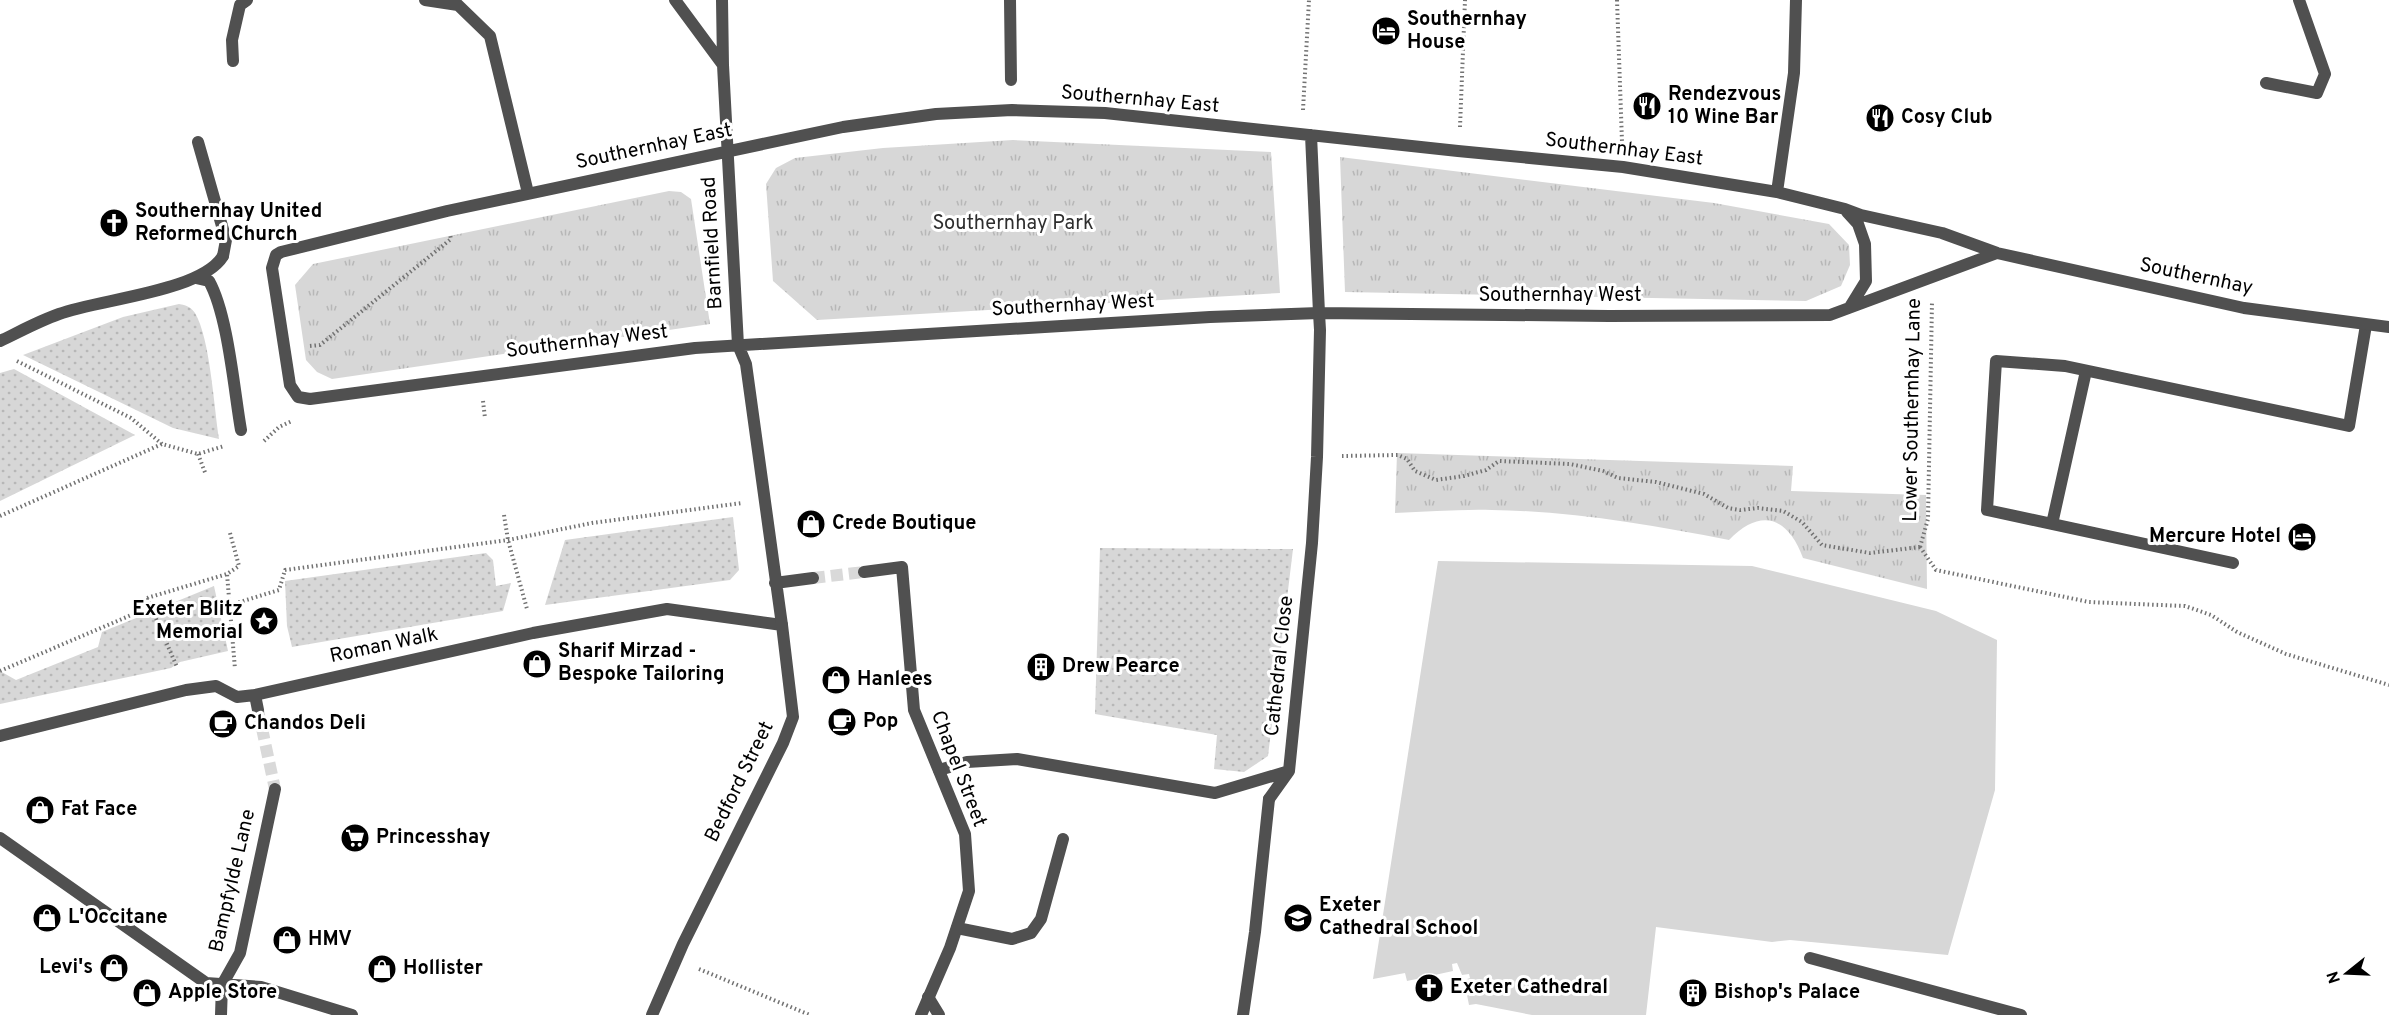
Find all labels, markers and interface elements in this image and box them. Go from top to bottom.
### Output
place label: Southernhay House [1407,7,1527,56]
hotel icon: Southernhay House [1370,15,1402,47]
street label: Southernhay East [1060,80,1220,120]
place label: Rendezvous 10 Wine Bar [1668,82,1781,131]
restaurant icon: Rendezvous 10 Wine Bar [1631,90,1663,122]
restaurant icon: Cosy Club [1864,102,1896,134]
place label: Cosy Club [1901,105,1993,131]
street label: Southernhay East [574,118,734,176]
street label: Southernhay East [1544,127,1704,173]
street label: Barnfield Road [697,176,729,310]
place label: Southernhay United Reformed Church [135,199,322,248]
church icon: Southernhay United Reformed Church [98,207,130,239]
park label: Southernhay Park [932,211,1094,237]
street label: Southernhay [2137,252,2255,302]
street label: Southernhay West [1478,283,1642,309]
street label: Southernhay West [991,289,1155,323]
street label: Lower Southernhay Lane [1898,298,1928,522]
street label: Southernhay West [504,319,670,365]
shop icon: Crede Boutique [795,508,827,540]
place label: Crede Boutique [832,511,976,537]
hotel icon: Mercure Hotel [2286,521,2318,553]
place label: Mercure Hotel [2149,524,2281,550]
street label: Cathedral Close [1260,594,1300,738]
place label: Exeter Blitz Memorial [132,597,243,646]
place icon: Exeter Blitz Memorial [248,605,280,637]
street label: Roman Walk [328,622,440,670]
place label: Sharif Mirzad - Bespoke Tailoring [558,639,725,688]
shop icon: Sharif Mirzad - Bespoke Tailoring [521,648,553,680]
building icon: Drew Pearce [1025,651,1057,683]
place label: Drew Pearce [1062,654,1180,680]
shop icon: Hanlees [820,664,852,696]
place label: Hanlees [857,667,933,693]
cafe icon: Pop [826,706,858,738]
street label: Chapel Street [924,707,992,831]
cafe icon: Chandos Deli [207,708,239,740]
place label: Pop [863,709,898,735]
place label: Chandos Deli [244,711,366,737]
street label: Bedford Street [700,717,780,847]
shop icon: Fat Face [24,794,56,826]
place label: Fat Face [61,797,137,823]
street label: Bampfylde Lane [204,807,262,955]
supermarket icon: Princesshay [339,822,371,854]
place label: Princesshay [376,825,490,851]
place label: Exeter Cathedral School [1319,893,1478,942]
shop icon: L'Occitane [31,902,63,934]
school or university icon: Exeter Cathedral School [1282,902,1314,934]
place label: L'Occitane [68,905,168,931]
shop icon: HMV [271,924,303,956]
place label: HMV [308,927,352,953]
north arrow [2317,943,2377,1003]
shop icon: Levi's [98,952,130,984]
shop icon: Hollister [366,953,398,985]
place label: Levi's [39,955,93,981]
place label: Hollister [403,956,484,982]
text: N [2323,968,2346,986]
church icon: Exeter Cathedral [1413,972,1445,1004]
place label: Exeter Cathedral [1450,975,1608,1001]
shop icon: Apple Store [131,977,163,1009]
building icon: Bishop's Palace [1677,977,1709,1009]
place label: Apple Store [168,980,277,1006]
place label: Bishop's Palace [1714,980,1860,1006]

